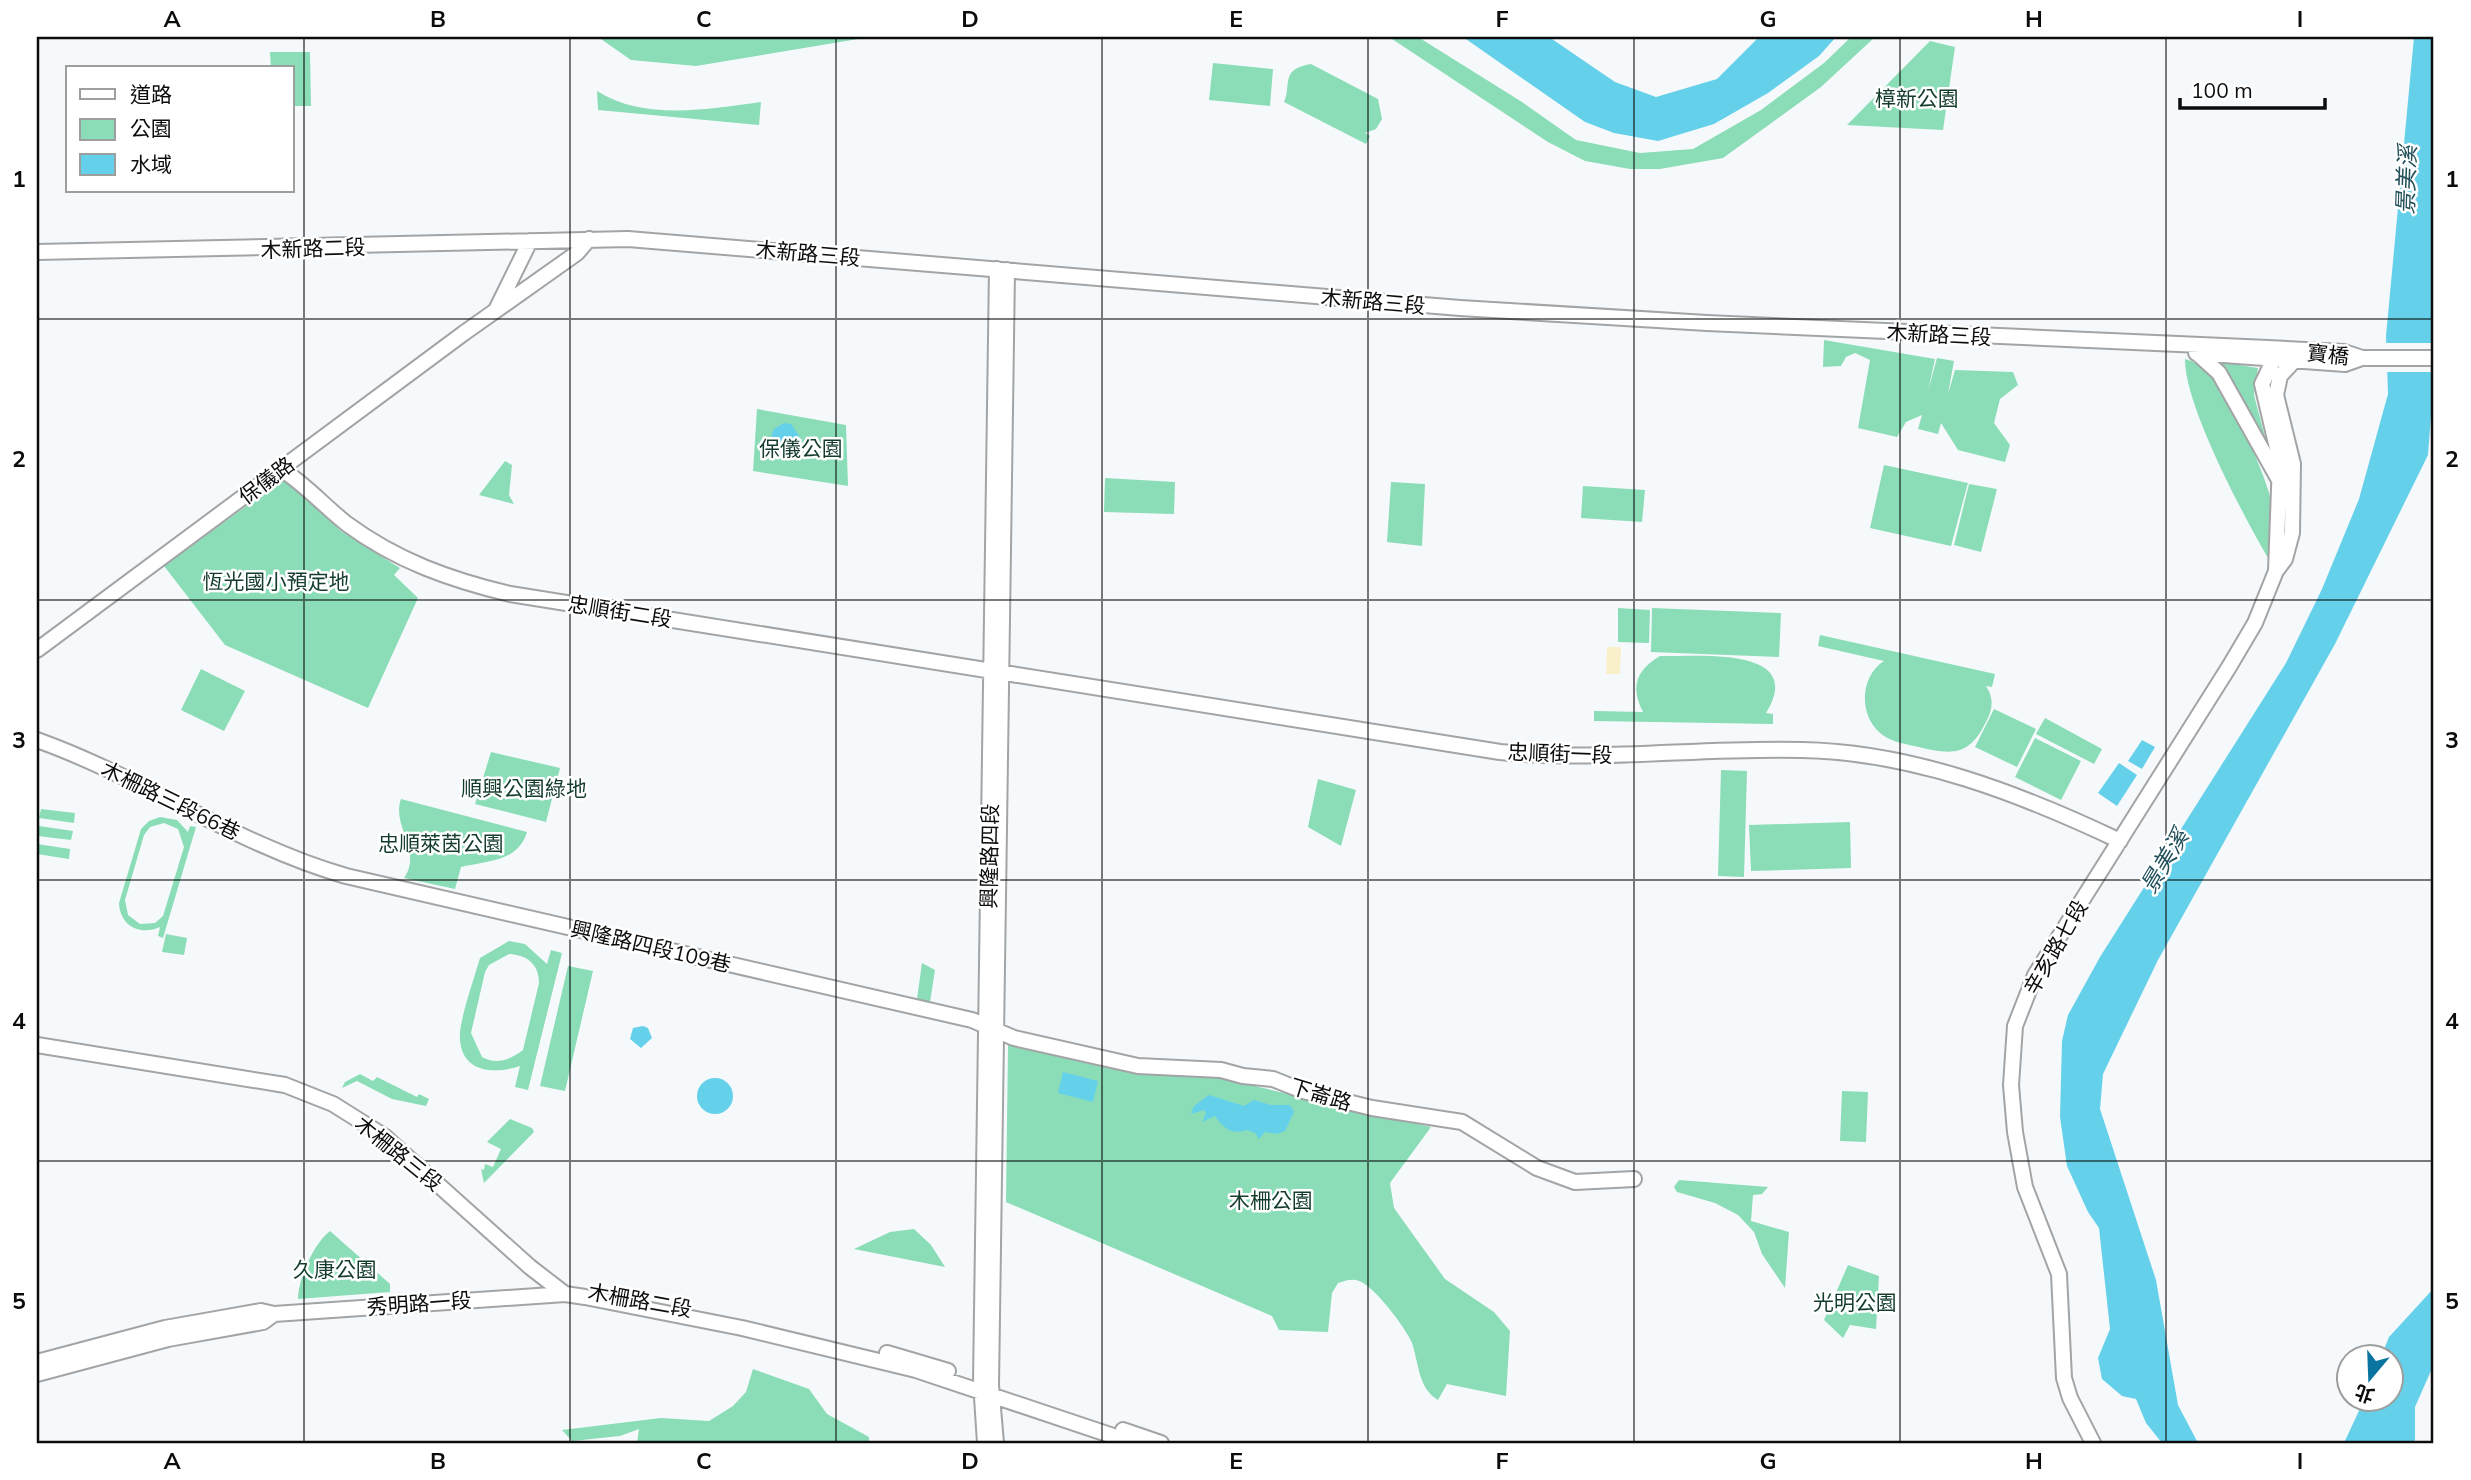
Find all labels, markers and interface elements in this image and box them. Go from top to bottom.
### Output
text: A [163,4,181,33]
text: B [430,4,446,33]
text: C [696,4,712,33]
text: D [961,4,979,33]
text: E [1229,4,1243,33]
text: F [1495,4,1509,33]
text: G [1759,4,1777,33]
text: H [2025,4,2043,33]
text: I [2297,4,2303,33]
legend [66,66,294,192]
scale bar [2180,66,2326,110]
text: 100 m [2191,77,2253,103]
text: 道路 [130,81,172,107]
park label: 樟新公園 [1875,85,1959,111]
text: 公園 [130,115,172,141]
water label: 景美溪 [2390,142,2422,215]
text: 水域 [130,151,172,177]
text: 1 [12,164,26,193]
text: 1 [2445,164,2459,193]
street label: 木新路二段 [260,233,366,263]
street label: 木新路三段 [755,235,861,271]
street label: 木新路三段 [1320,283,1426,319]
street label: 木新路三段 [1886,318,1992,350]
street label: 寶橋 [2306,339,2350,369]
park label: 保儀公園 [759,435,843,461]
text: 2 [12,444,26,473]
text: 2 [2445,444,2459,473]
street label: 保儀路 [233,451,299,509]
park label: 恆光國小預定地 [203,568,350,594]
street label: 忠順街二段 [566,590,674,632]
text: 3 [12,725,26,754]
text: 3 [2445,725,2459,754]
street label: 忠順街一段 [1507,738,1613,768]
street label: 木柵路三段66巷 [97,755,245,845]
park label: 順興公園綠地 [461,775,587,801]
street label: 興隆路四段 [975,803,1003,909]
water label: 景美溪 [2134,821,2196,898]
park label: 忠順萊茵公園 [378,830,504,856]
street label: 辛亥路七段 [2017,895,2093,999]
street label: 興隆路四段109巷 [568,915,734,977]
text: 4 [12,1006,26,1035]
text: 4 [2445,1006,2459,1035]
street label: 下崙路 [1287,1072,1355,1116]
street label: 木柵路三段 [350,1110,448,1196]
park label: 木柵公園 [1229,1187,1313,1213]
park label: 久康公園 [293,1256,377,1282]
street label: 木柵路二段 [586,1278,694,1322]
text: 5 [12,1286,26,1315]
street label: 秀明路一段 [366,1286,472,1320]
text: 5 [2445,1286,2459,1315]
park label: 光明公園 [1813,1289,1897,1315]
north arrow [2334,1344,2404,1414]
text: 北 [2352,1380,2377,1409]
text: A [163,1446,181,1475]
text: B [430,1446,446,1475]
text: C [696,1446,712,1475]
text: D [961,1446,979,1475]
text: E [1229,1446,1243,1475]
text: F [1495,1446,1509,1475]
text: G [1759,1446,1777,1475]
text: H [2025,1446,2043,1475]
text: I [2297,1446,2303,1475]

